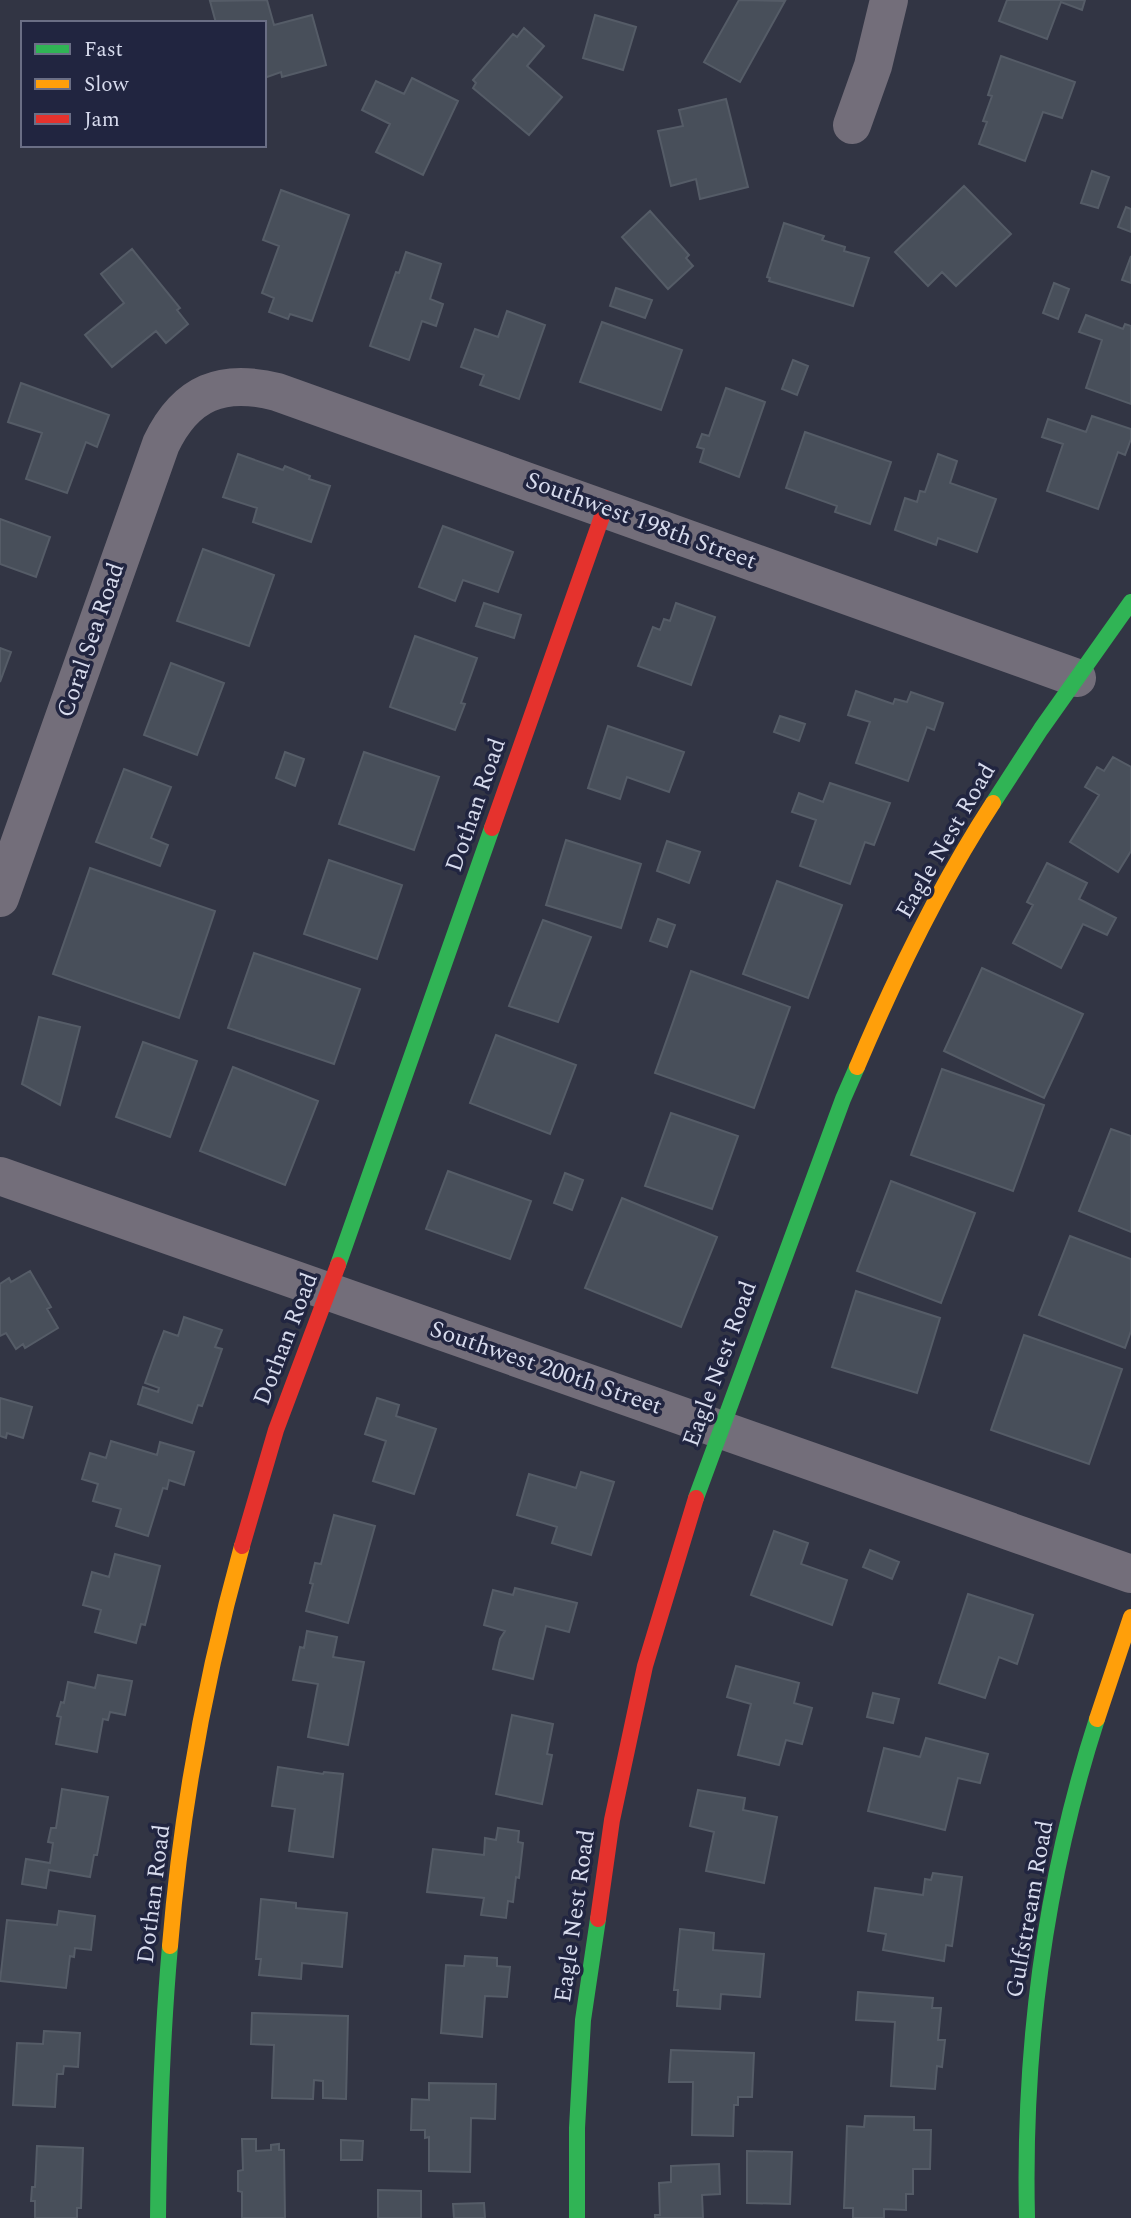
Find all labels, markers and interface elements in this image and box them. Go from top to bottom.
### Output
legend [21,21,266,147]
text: Fast [84,34,123,66]
text: Slow [84,69,130,101]
text: Jam [84,104,120,136]
street label: Southwest 198th Street [520,462,762,580]
street label: Coral Sea Road [48,558,134,722]
street label: Dothan Road [436,733,516,877]
street label: Eagle Nest Road [887,757,1005,925]
street label: Dothan Road [244,1267,328,1411]
street label: Eagle Nest Road [673,1276,767,1452]
street label: Southwest 200th Street [425,1311,667,1425]
street label: Gulfstream Road [997,1817,1063,2001]
street label: Dothan Road [128,1822,180,1966]
street label: Eagle Nest Road [545,1827,605,2005]

